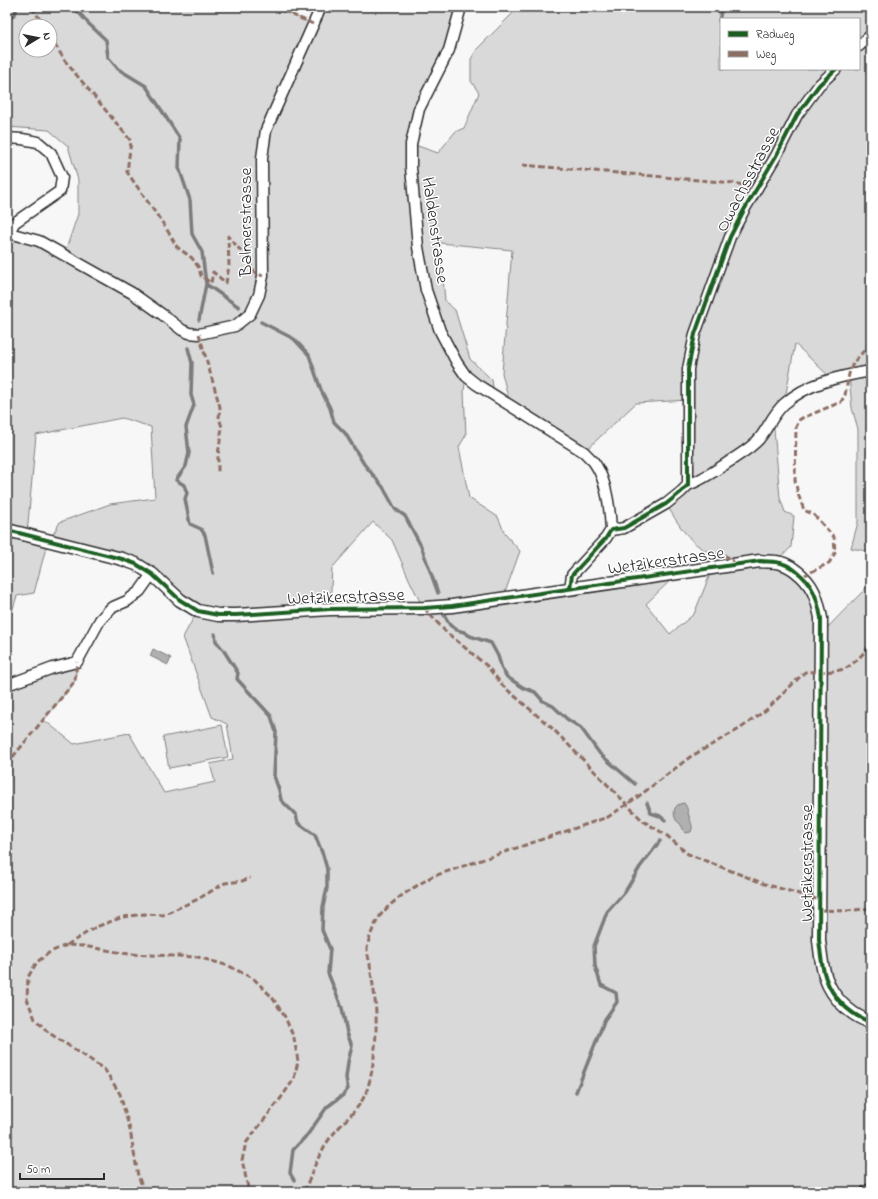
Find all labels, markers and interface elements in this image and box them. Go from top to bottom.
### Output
north arrow [18,18,58,58]
legend [720,18,860,70]
text: Radweg [756,26,795,45]
text: N [38,31,55,41]
text: Weg [756,46,776,65]
street label: Owachsstrasse [710,122,788,237]
street label: Balmerstrasse [234,166,260,278]
street label: Haldenstrasse [414,175,454,286]
street label: Wetzikerstrasse [606,541,727,583]
street label: Wetzikerstrasse [287,583,406,613]
street label: Wetzikerstrasse [795,803,821,922]
scale bar [20,1155,104,1181]
text: 50 m [26,1161,50,1179]

